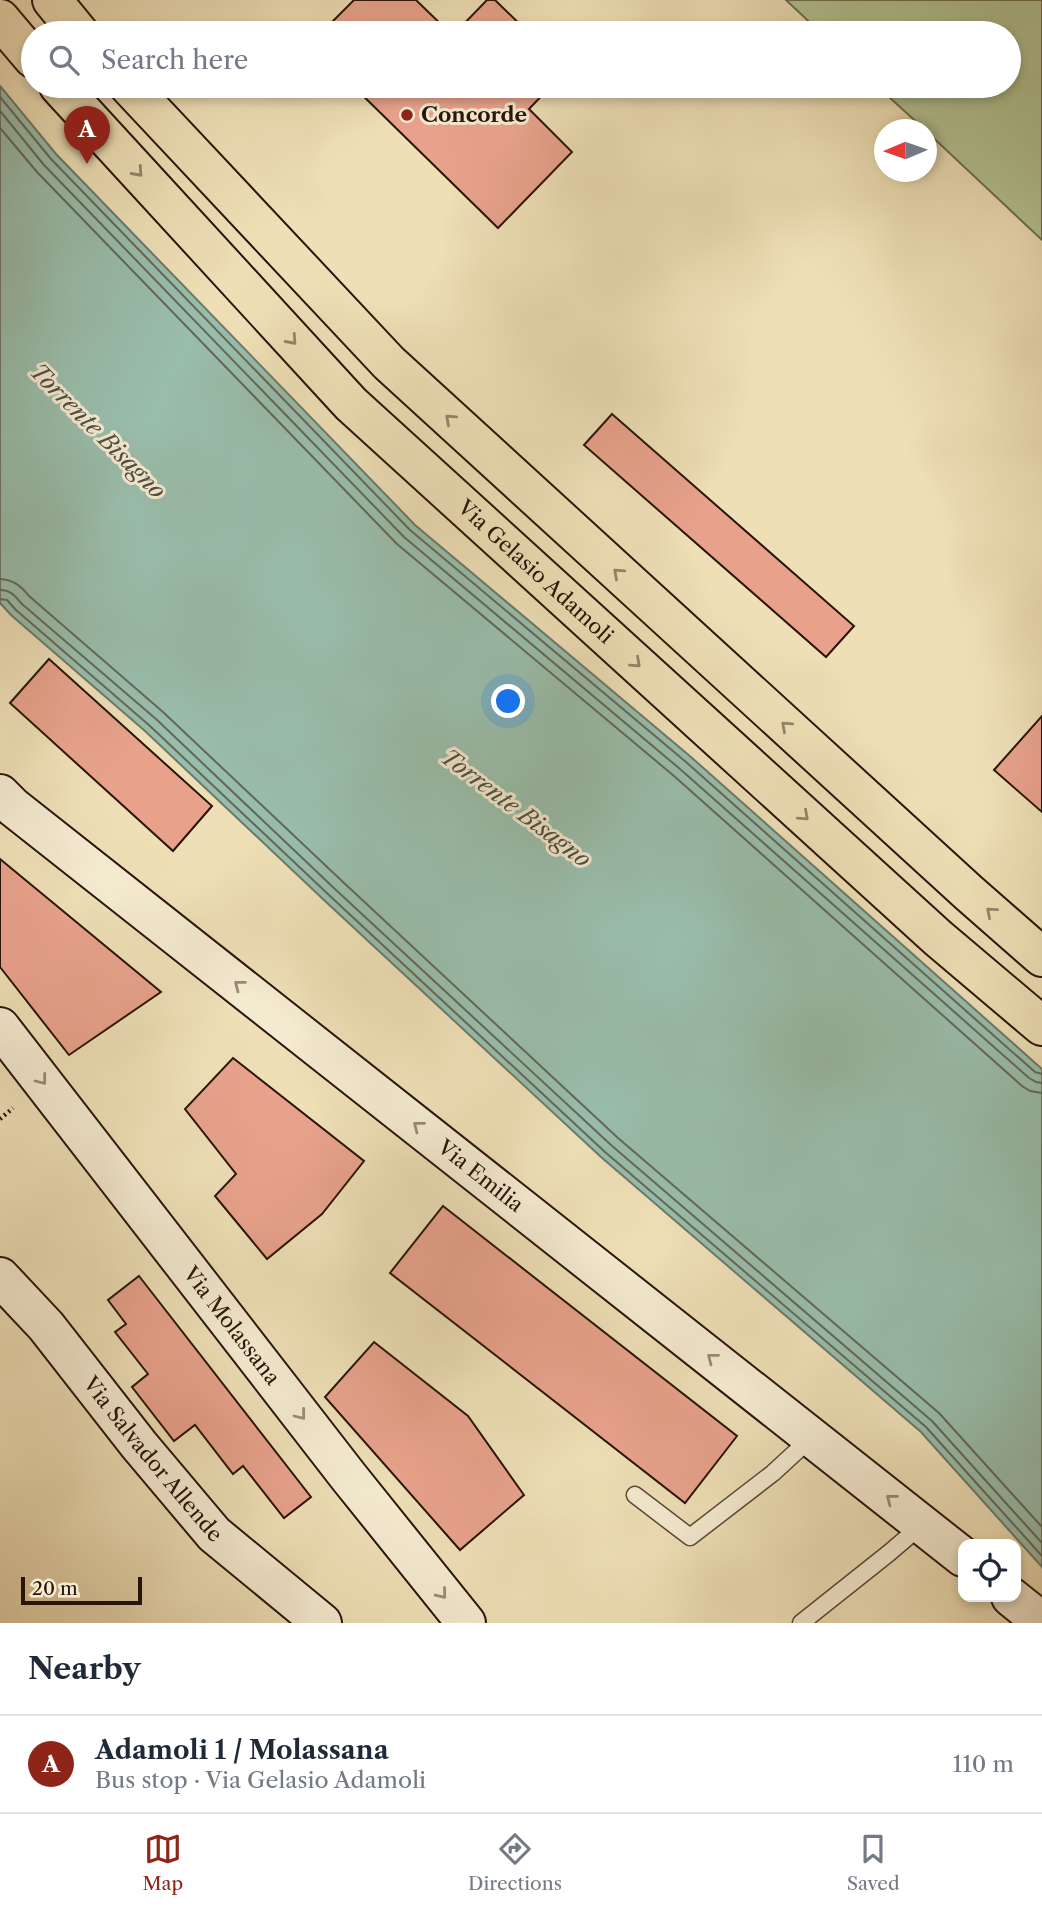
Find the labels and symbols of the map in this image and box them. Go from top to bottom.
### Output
place label: Concorde [421,102,527,127]
pin: A [64,106,110,164]
marker: Concorde [399,107,415,123]
north arrow [874,119,937,182]
one-way arrow [130,164,142,177]
one-way arrow [283,332,296,345]
water label: Torrente Bisagno [24,357,172,505]
one-way arrow [445,415,458,427]
street label: Via Gelasio Adamoli [452,494,619,648]
one-way arrow [613,568,626,581]
one-way arrow [628,655,641,668]
your location [491,684,525,718]
one-way arrow [781,722,794,734]
water label: Torrente Bisagno [436,743,597,874]
one-way arrow [796,808,809,821]
one-way arrow [986,908,999,920]
one-way arrow [235,981,247,994]
one-way arrow [34,1073,47,1085]
one-way arrow [413,1122,426,1135]
street label: Via Emilia [432,1134,529,1218]
street label: Via Molassana [178,1261,286,1390]
one-way arrow [707,1354,720,1366]
street label: Via Salvador Allende [78,1371,227,1547]
one-way arrow [293,1408,306,1420]
one-way arrow [886,1494,898,1507]
scale bar [21,1574,142,1606]
one-way arrow [434,1586,447,1598]

